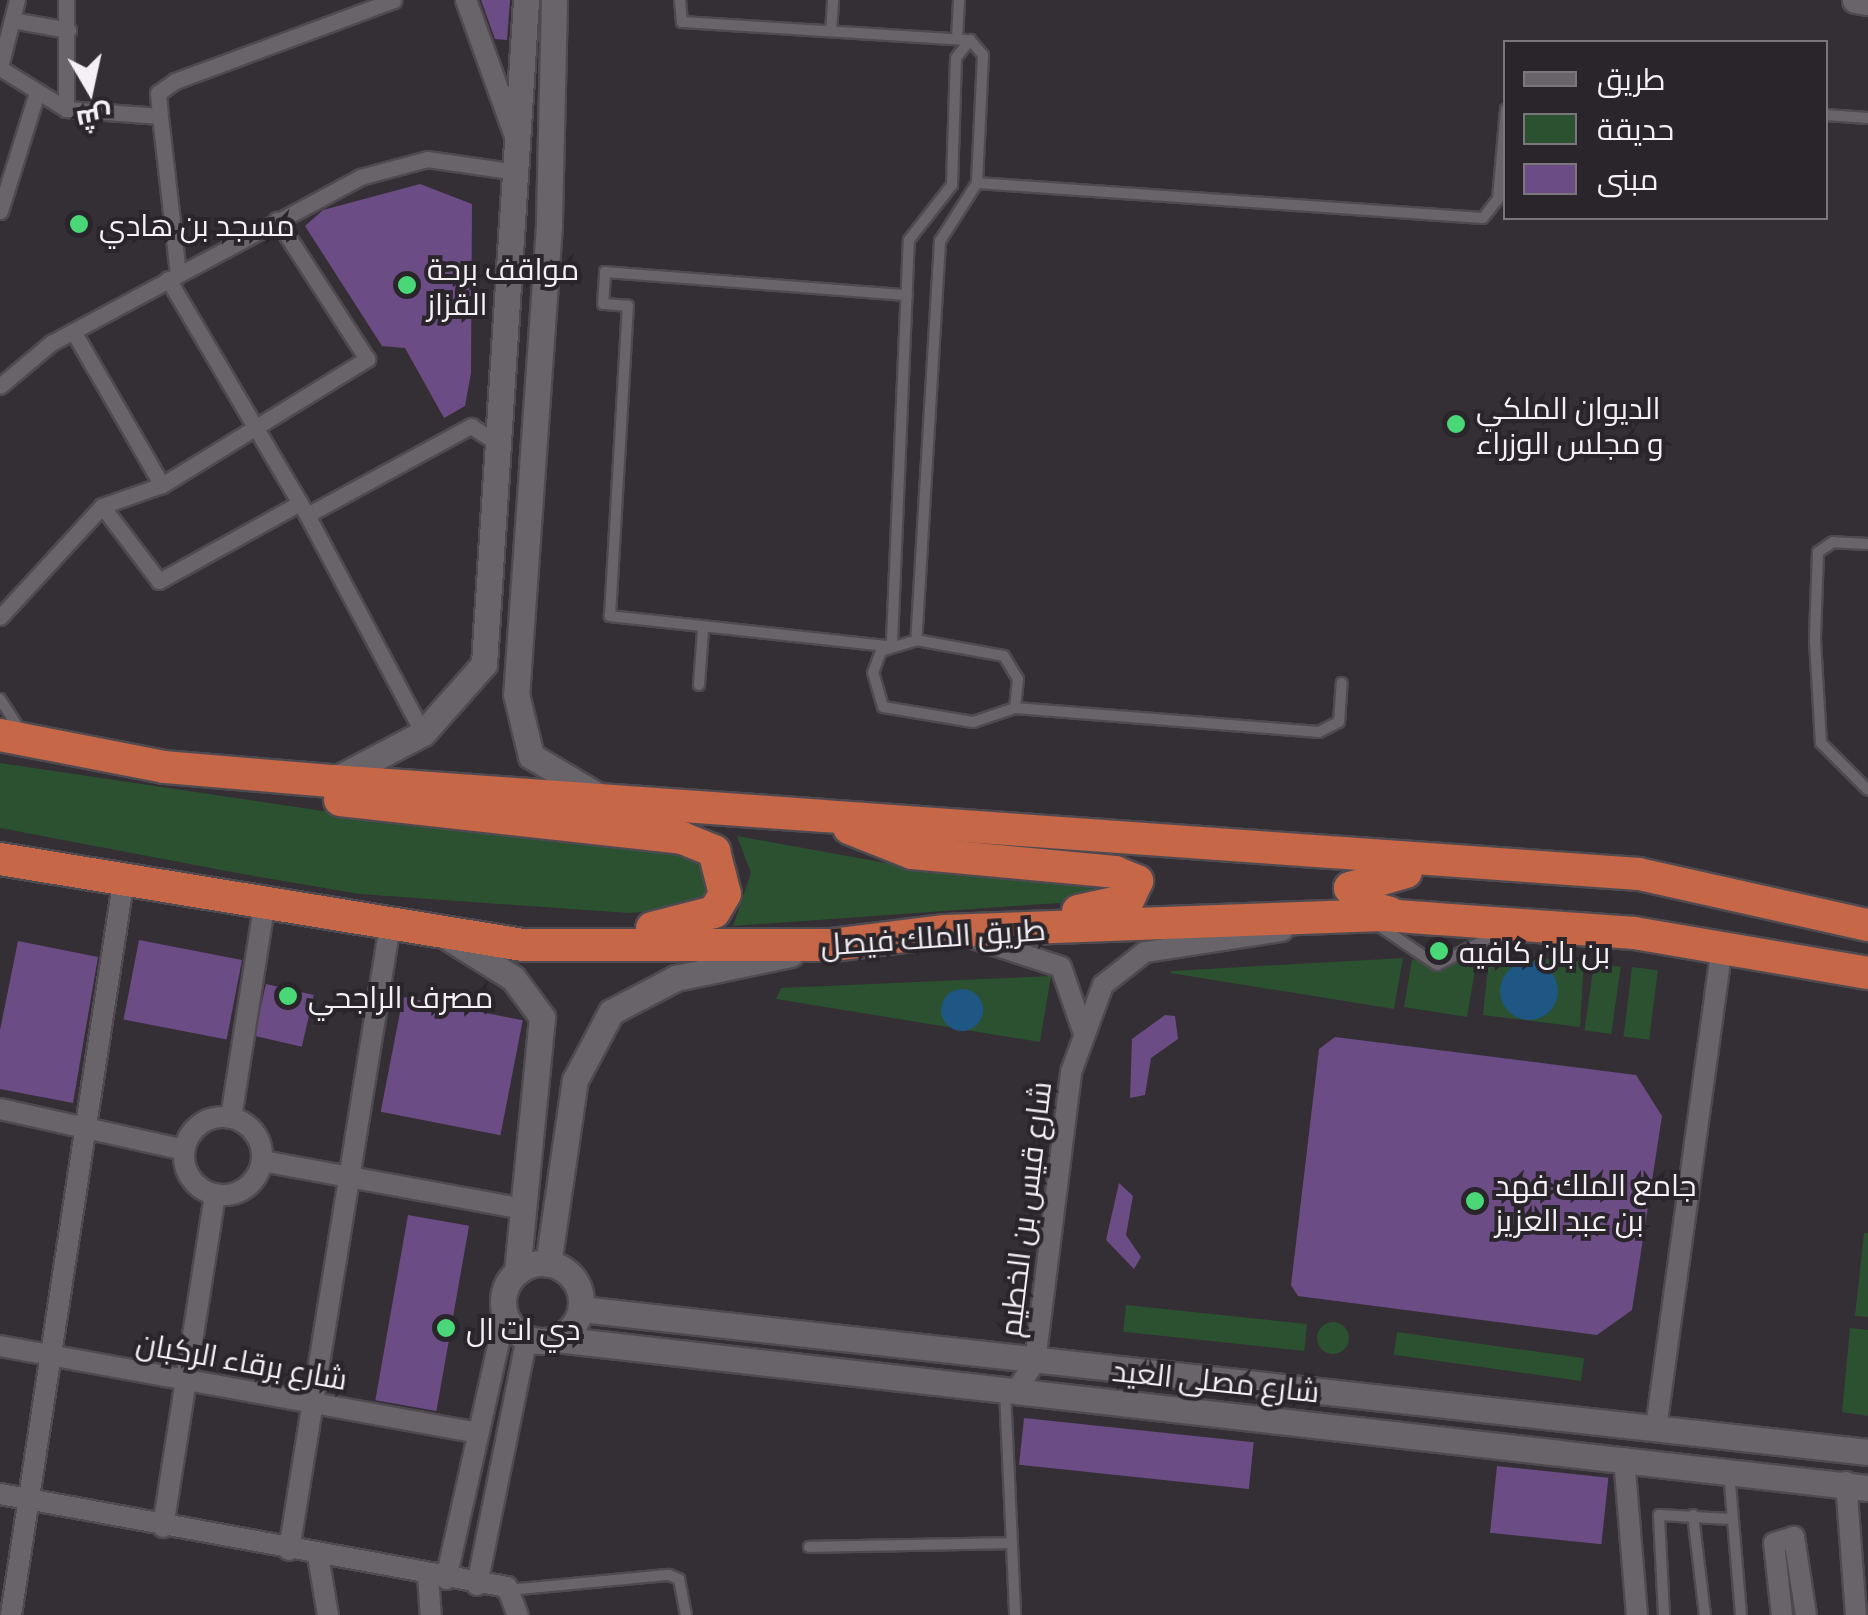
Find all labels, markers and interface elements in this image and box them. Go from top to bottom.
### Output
north arrow [40,40,140,140]
legend [1503,40,1828,220]
text: طريق [1597,60,1666,96]
text: ش [74,100,115,139]
text: حديقة [1597,110,1674,146]
text: مبنى [1597,160,1658,196]
place label: مسجد بن هادي [99,206,295,242]
marker: مسجد بن هادي [68,213,90,235]
place label: مواقف برحة القزاز [427,250,579,320]
marker: مواقف برحة القزاز [396,274,418,296]
place label: الديوان الملكي و مجلس الوزراء [1476,389,1664,460]
marker: الديوان الملكي و مجلس الوزراء [1445,413,1467,435]
street label: طريق الملك فيصل [819,910,1047,962]
place label: بن بان كافيه [1459,933,1610,969]
marker: بن بان كافيه [1428,940,1450,962]
place label: مصرف الراجحي [308,978,493,1014]
marker: مصرف الراجحي [277,985,299,1007]
street label: شارع قيس بن الخطيم [990,1079,1058,1339]
place label: جامع الملك فهد بن عبد العزيز [1495,1166,1696,1236]
marker: جامع الملك فهد بن عبد العزيز [1464,1190,1486,1212]
place label: دي ات ال [466,1310,581,1346]
marker: دي ات ال [435,1317,457,1339]
street label: شارع برقاء الركبان [134,1324,350,1396]
street label: شارع مصلى العيد [1111,1351,1321,1409]

